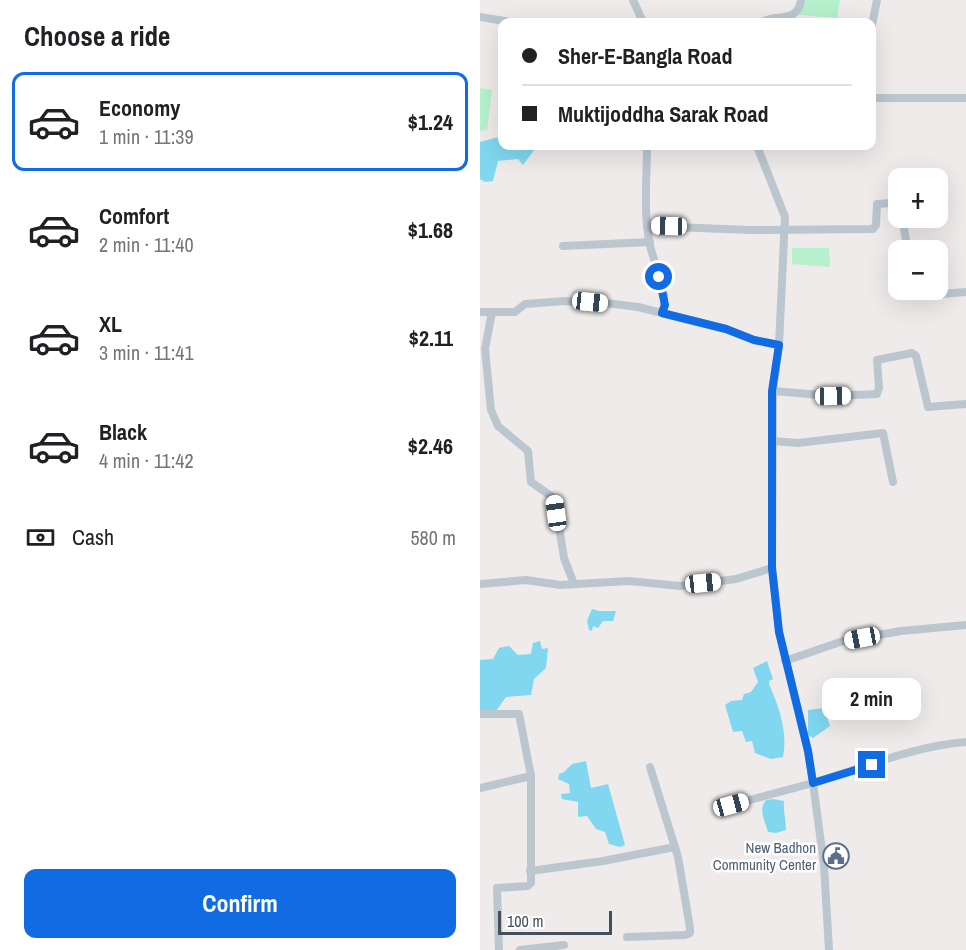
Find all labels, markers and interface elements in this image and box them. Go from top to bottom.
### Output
text: Choose a ride [24,18,170,54]
text: Sher-E-Bangla Road [558,41,732,71]
text: Economy [99,93,180,123]
icon: car [27,95,81,149]
text: Muktijoddha Sarak Road [558,99,769,129]
text: $1.24 [408,107,453,137]
text: 1 min · 11:39 [99,123,194,150]
map controls [888,168,948,300]
button: + [888,168,948,228]
text: Comfort [99,201,169,231]
icon: car [27,203,81,257]
text: $1.68 [408,215,453,245]
car [651,217,687,235]
text: 2 min · 11:40 [99,231,194,258]
button: − [888,240,948,300]
route start [645,263,672,290]
car [571,291,609,313]
text: XL [99,309,122,339]
icon: car [27,311,81,365]
text: $2.11 [409,323,453,353]
text: 3 min · 11:41 [99,339,194,366]
car [815,387,851,405]
text: Black [99,417,147,447]
icon: car [27,419,81,473]
text: $2.46 [408,431,453,461]
text: 4 min · 11:42 [99,447,194,474]
car [545,494,567,532]
icon: cash [24,521,57,554]
text: Cash [72,522,114,552]
text: 580 m [410,524,456,551]
car [684,572,722,594]
car [843,626,881,650]
callout: 2 min [822,678,922,720]
text: 2 min [850,685,893,712]
route end [858,751,885,778]
car [711,792,751,818]
place label: New Badhon Community Center [713,837,816,875]
public building icon: New Badhon Community Center [821,841,851,871]
button: Confirm [24,869,456,938]
scale bar [498,908,612,936]
text: 100 m [507,910,543,932]

